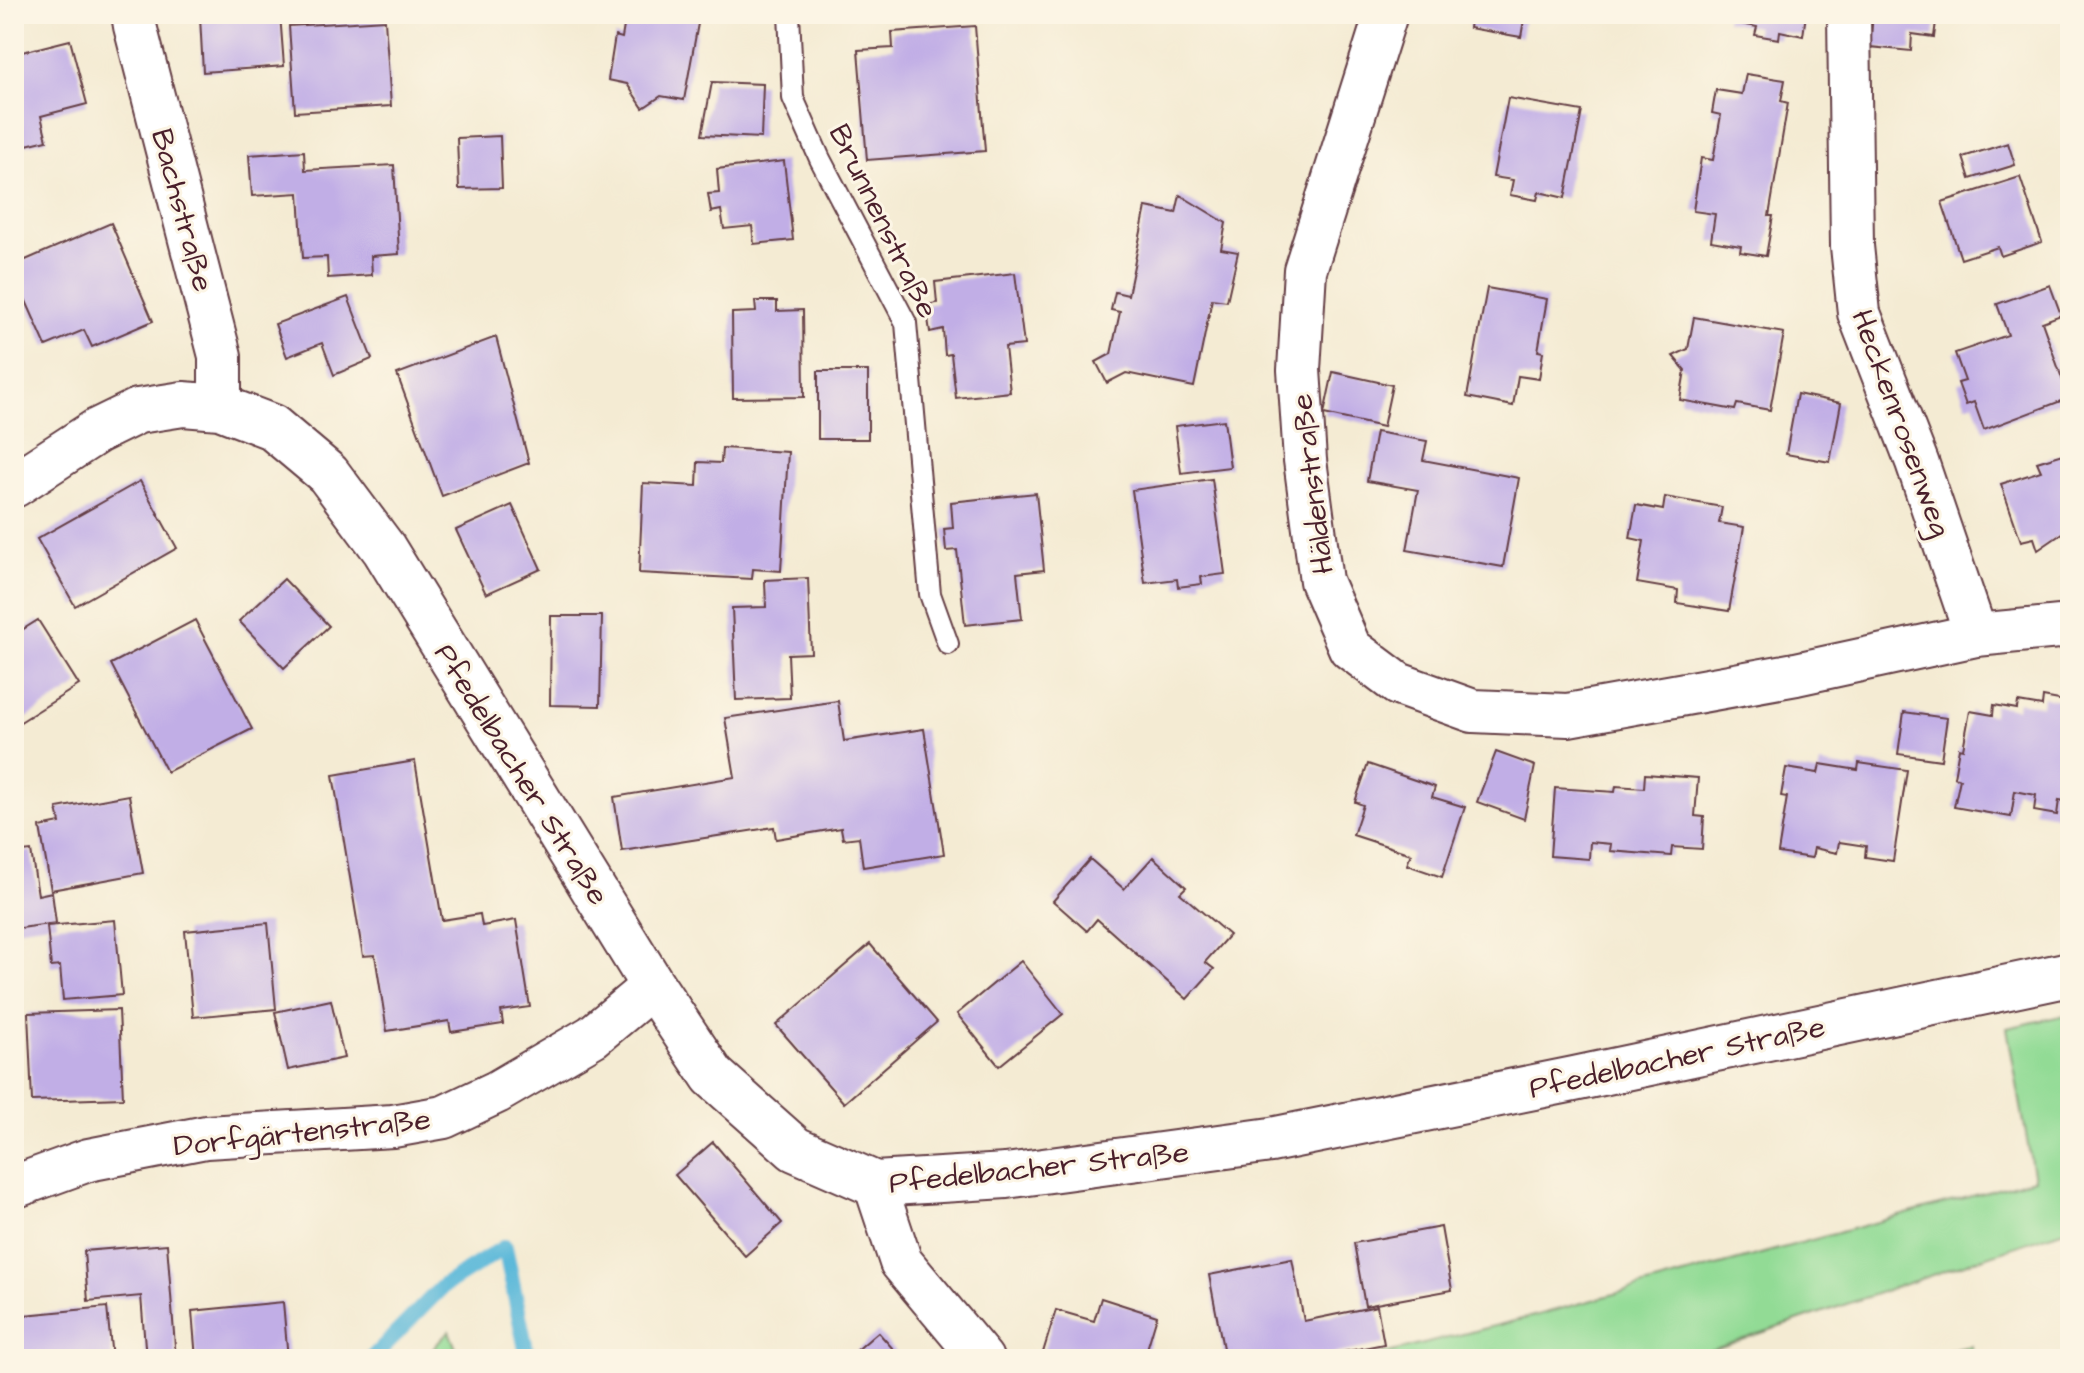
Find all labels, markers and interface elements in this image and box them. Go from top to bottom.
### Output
street label: Brunnenstraße [818,117,948,325]
street label: Bachstraße [140,124,224,296]
street label: Heckenrosenweg [1840,304,1962,543]
street label: Häldenstraße [1281,391,1345,576]
street label: Pfedelbacher Straße [424,636,619,913]
street label: Pfedelbacher Straße [1526,1006,1829,1110]
street label: Dorfgärtenstraße [172,1099,433,1168]
street label: Pfedelbacher Straße [887,1131,1191,1205]

